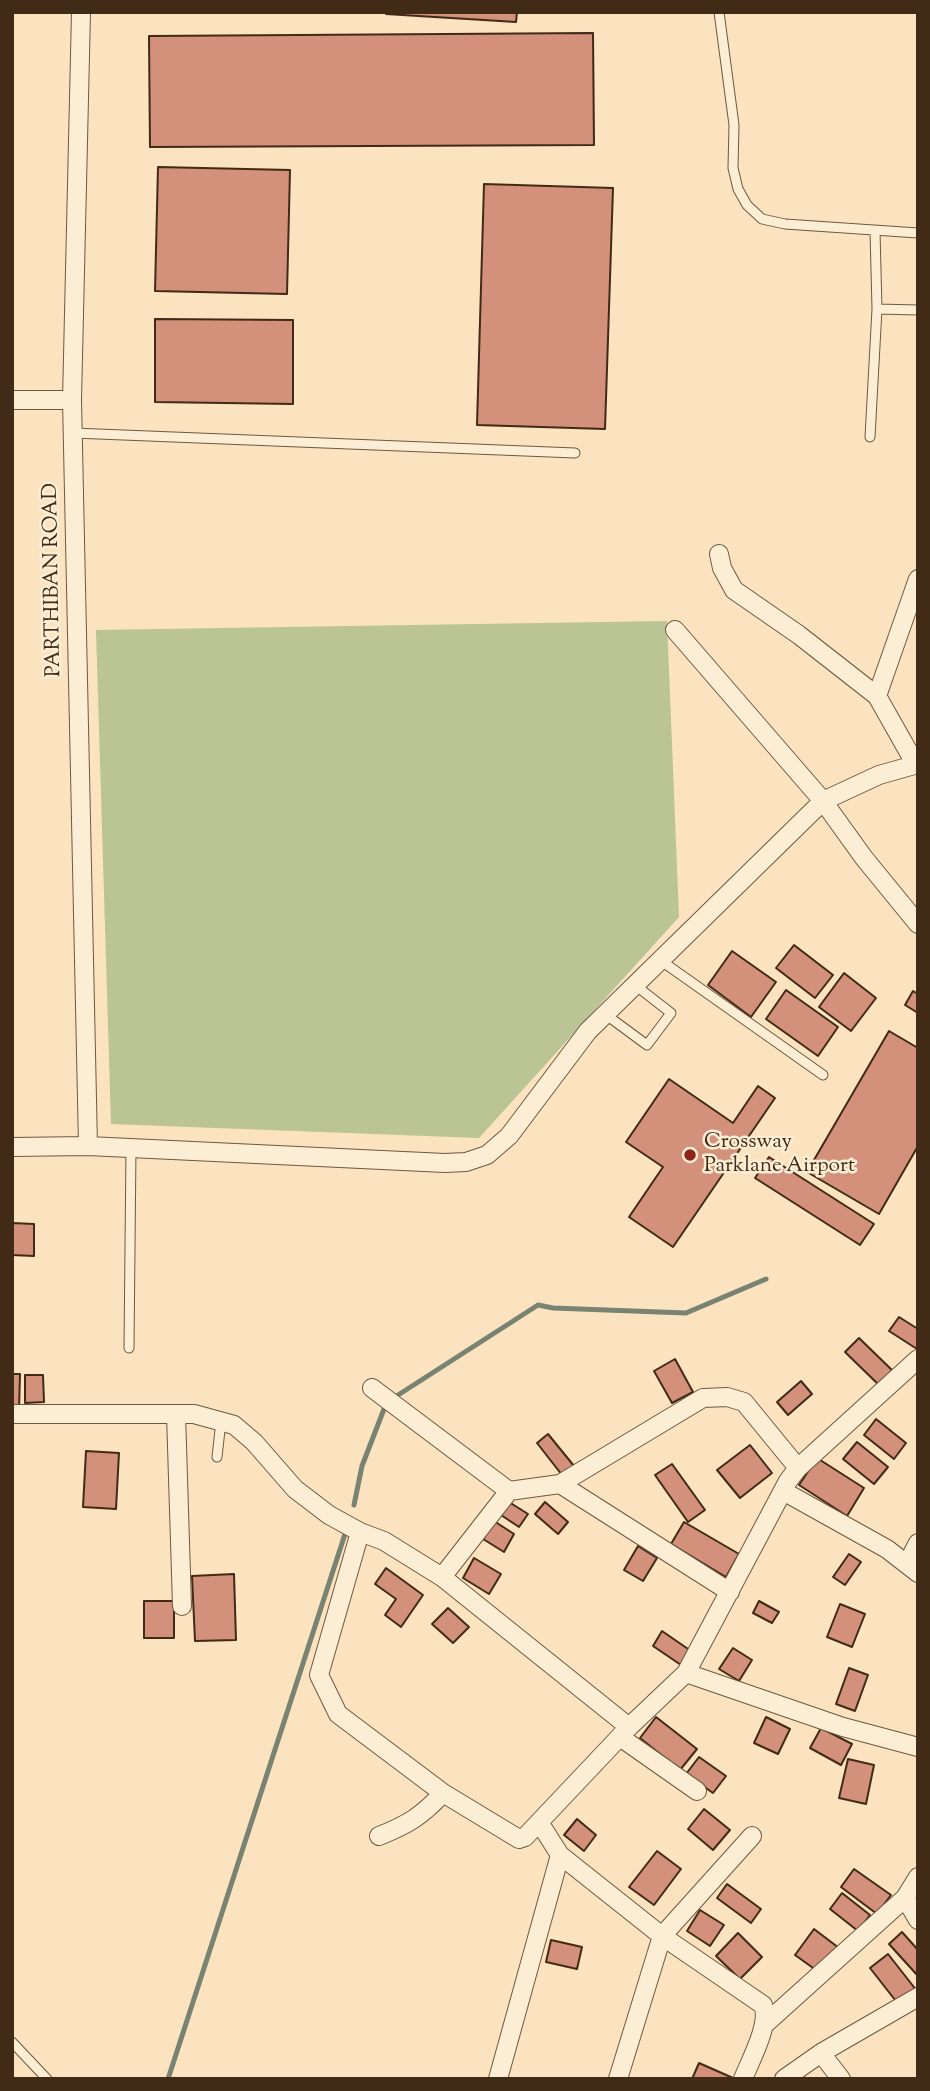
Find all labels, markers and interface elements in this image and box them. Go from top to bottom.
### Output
street label: PARTHIBAN ROAD [40,483,68,677]
place label: Crossway Parklane Airport [704,1130,855,1180]
marker: Crossway Parklane Airport [682,1147,698,1163]

